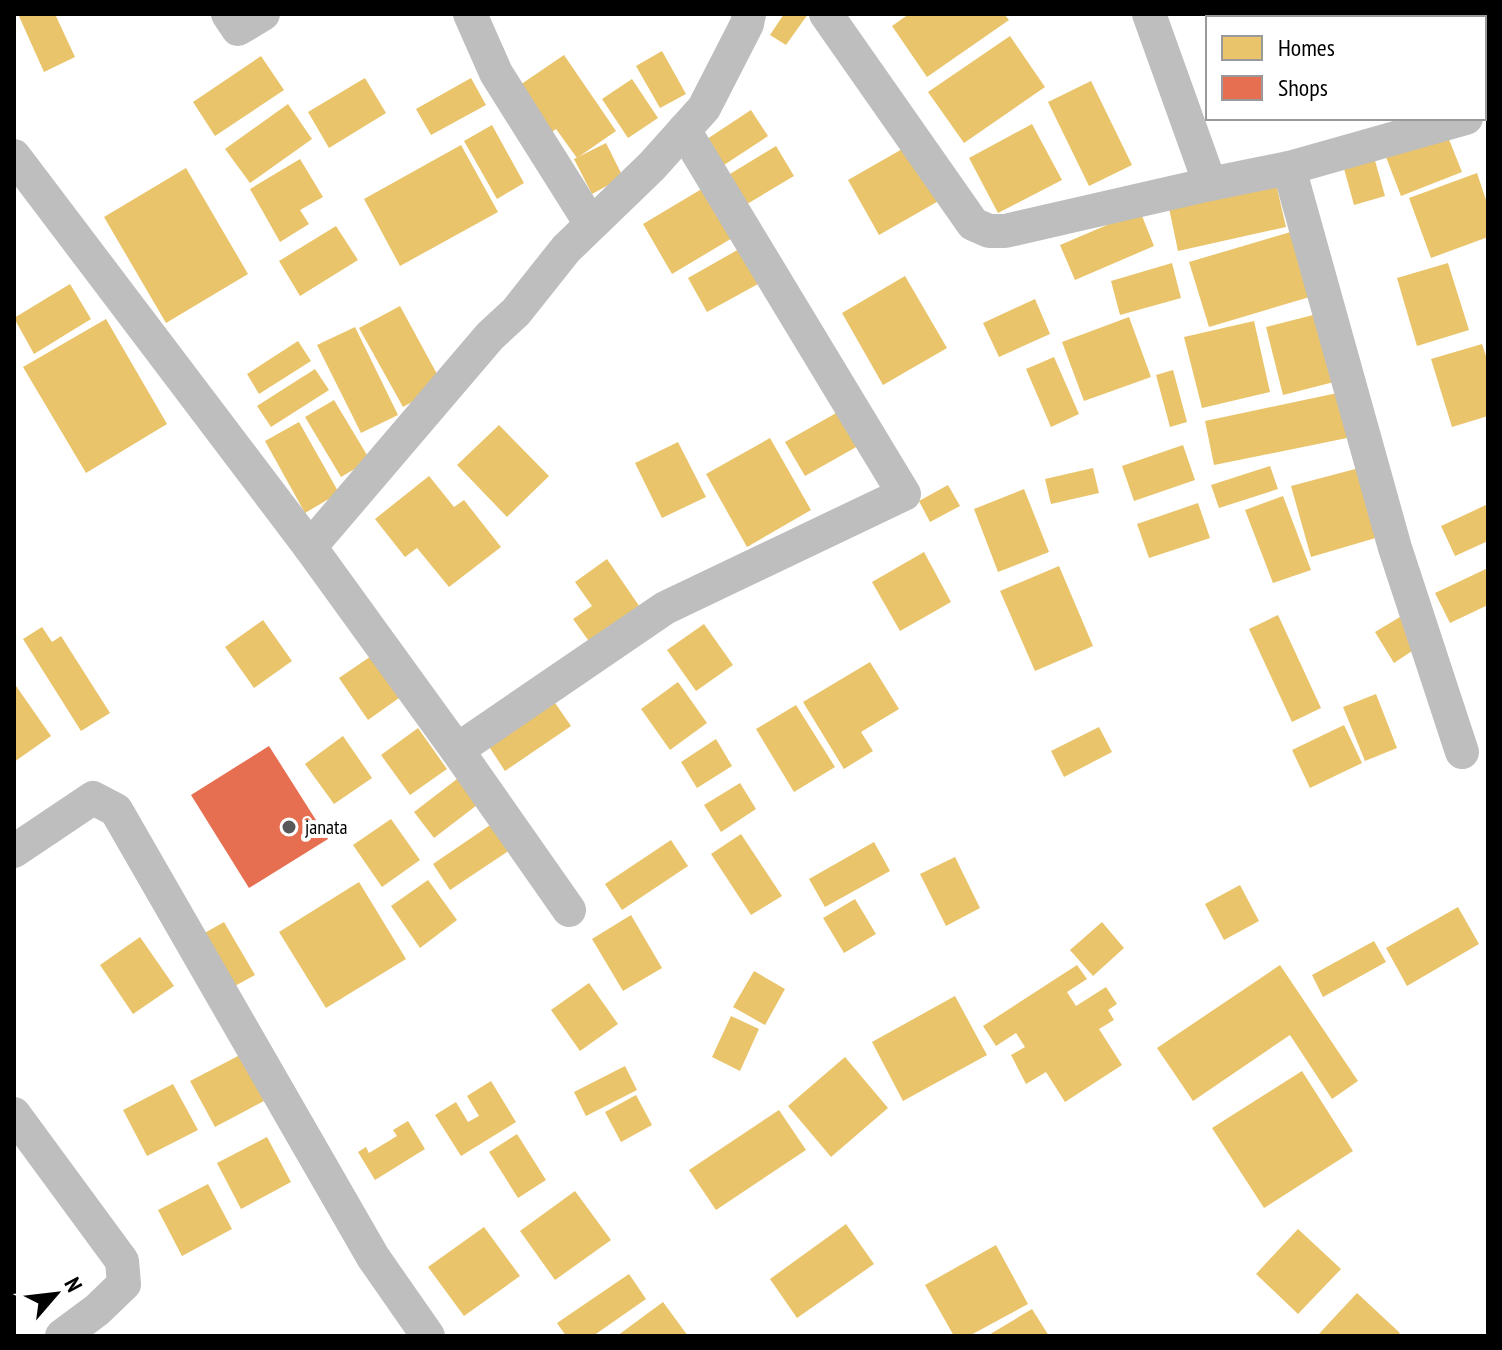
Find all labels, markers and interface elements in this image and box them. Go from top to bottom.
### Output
legend [1206,16,1486,120]
text: Homes [1278,32,1335,63]
text: Shops [1278,72,1328,103]
place label: janata [305,814,348,840]
marker: janata [280,818,298,836]
north arrow [16,1254,96,1334]
text: N [59,1273,89,1296]

